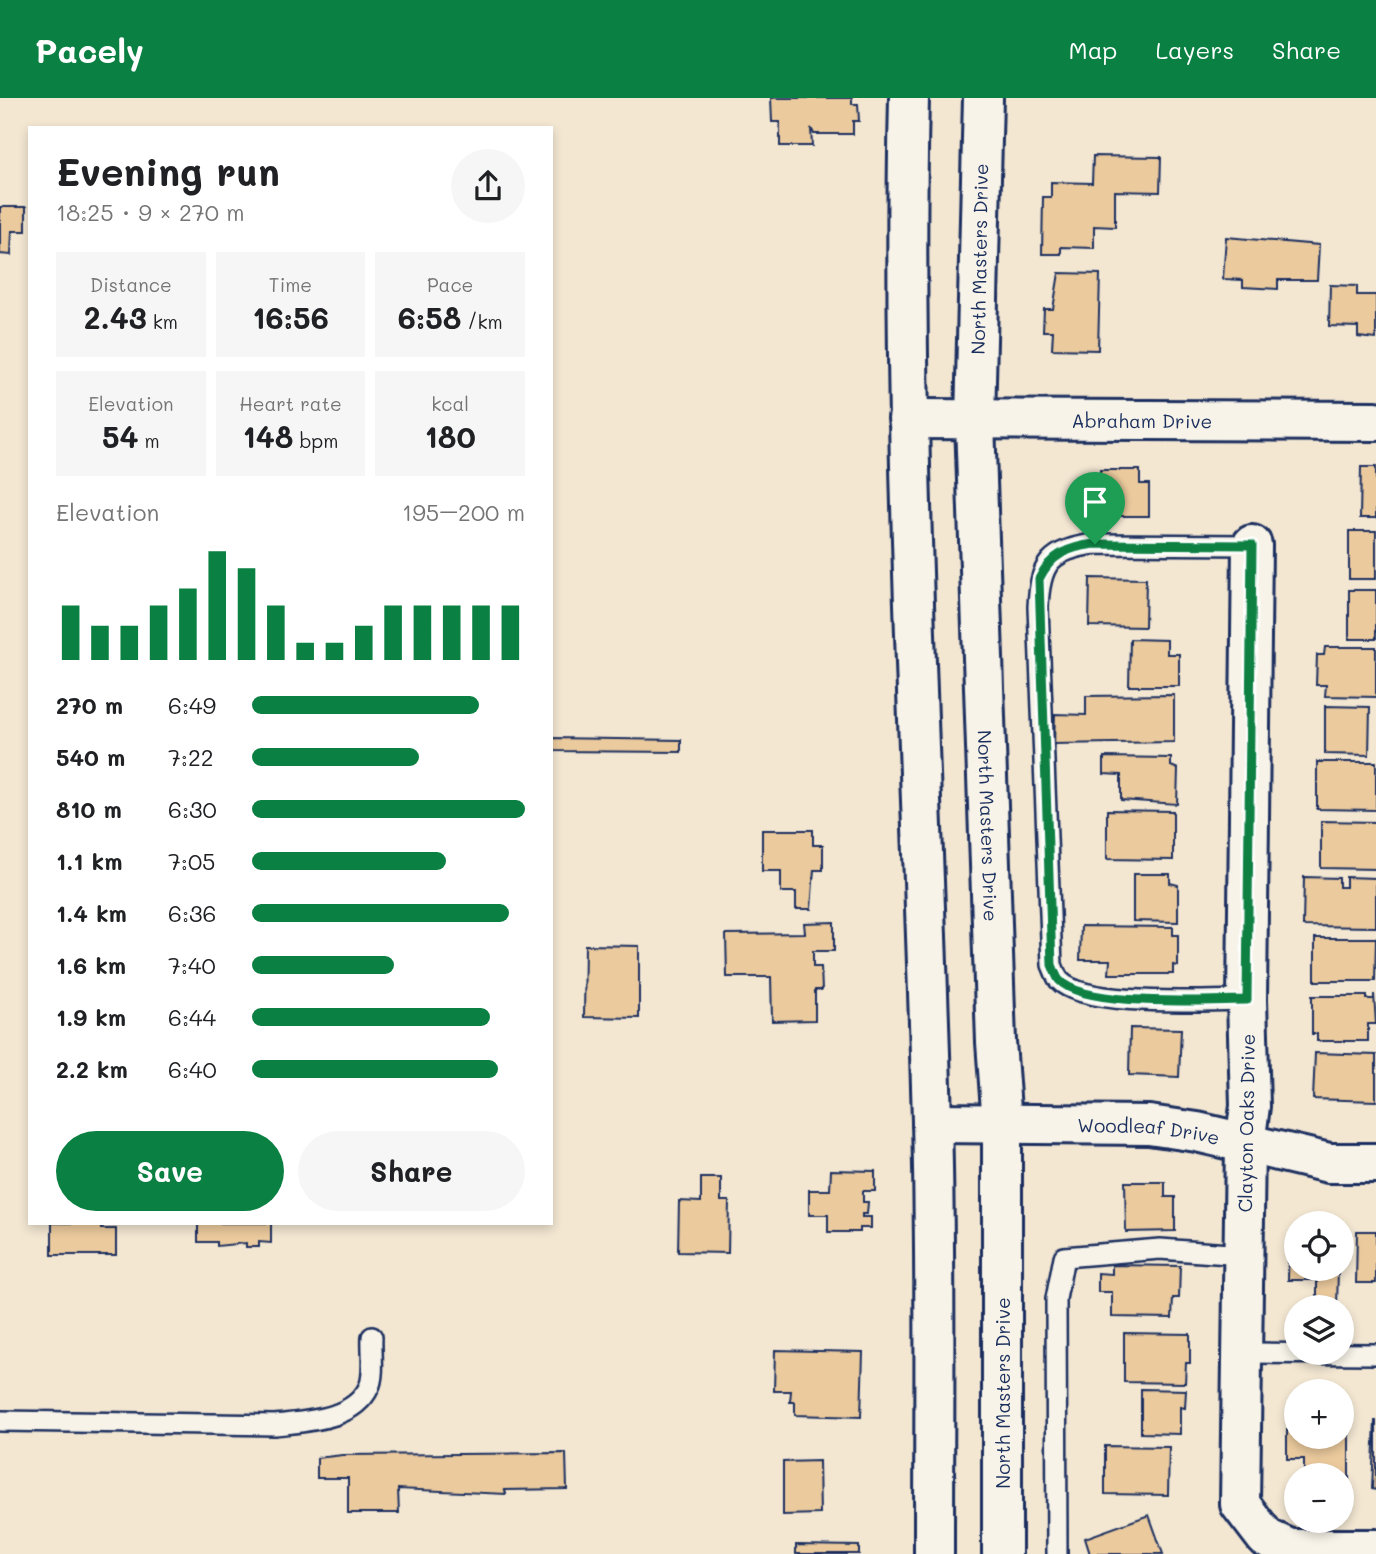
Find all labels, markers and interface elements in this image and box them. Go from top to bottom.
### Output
text: Pacely [35,28,144,71]
text: Map [1069,34,1117,65]
text: Layers [1155,34,1234,65]
text: Share [1272,34,1341,65]
text: Evening run [56,146,280,196]
button: share [451,149,525,223]
street label: North Masters Drive [965,163,993,355]
text: 18:25 · 9 × 270 m [56,197,245,227]
text: Distance [90,272,172,297]
text: Time [269,272,312,297]
text: Pace [427,272,473,297]
text: 2.43 [84,297,147,337]
text: 16:56 [252,297,329,337]
text: 6:58 [398,297,461,337]
text: km [147,309,178,334]
text: /km [461,309,503,334]
text: Elevation [88,391,173,416]
text: Heart rate [239,391,342,416]
text: kcal [431,391,469,416]
street label: Abraham Drive [1072,407,1212,433]
text: 54 [102,416,138,456]
text: 148 [243,416,293,456]
text: 180 [425,416,476,456]
text: m [138,428,160,453]
text: bpm [293,428,338,453]
pin [1065,472,1125,544]
icon: arrive [1076,483,1114,521]
text: Elevation [56,497,159,527]
text: 195–200 m [402,497,525,527]
text: 270 m [56,690,123,720]
text: 6:49 [168,690,216,720]
street label: North Masters Drive [973,730,1004,922]
text: 540 m [56,742,125,772]
text: 7:22 [168,742,214,772]
text: 810 m [56,794,122,824]
text: 6:30 [168,794,217,824]
text: 1.1 km [56,846,122,876]
text: 7:05 [168,846,216,876]
text: 1.4 km [56,898,127,928]
text: 6:36 [168,898,216,928]
text: 1.6 km [56,950,126,980]
text: 7:40 [168,950,216,980]
text: 1.9 km [56,1002,126,1032]
text: 6:44 [168,1002,216,1032]
street label: Clayton Oaks Drive [1232,1033,1260,1213]
text: 2.2 km [56,1054,128,1084]
text: 6:40 [168,1054,217,1084]
street label: Woodleaf Drive [1077,1112,1222,1149]
button: Save [56,1131,284,1211]
button: Share [298,1131,525,1211]
map controls [1284,1211,1354,1533]
button: locate [1284,1211,1354,1281]
button: layers [1284,1295,1354,1365]
street label: North Masters Drive [990,1297,1015,1489]
button: + [1284,1379,1354,1449]
button: − [1284,1463,1354,1533]

